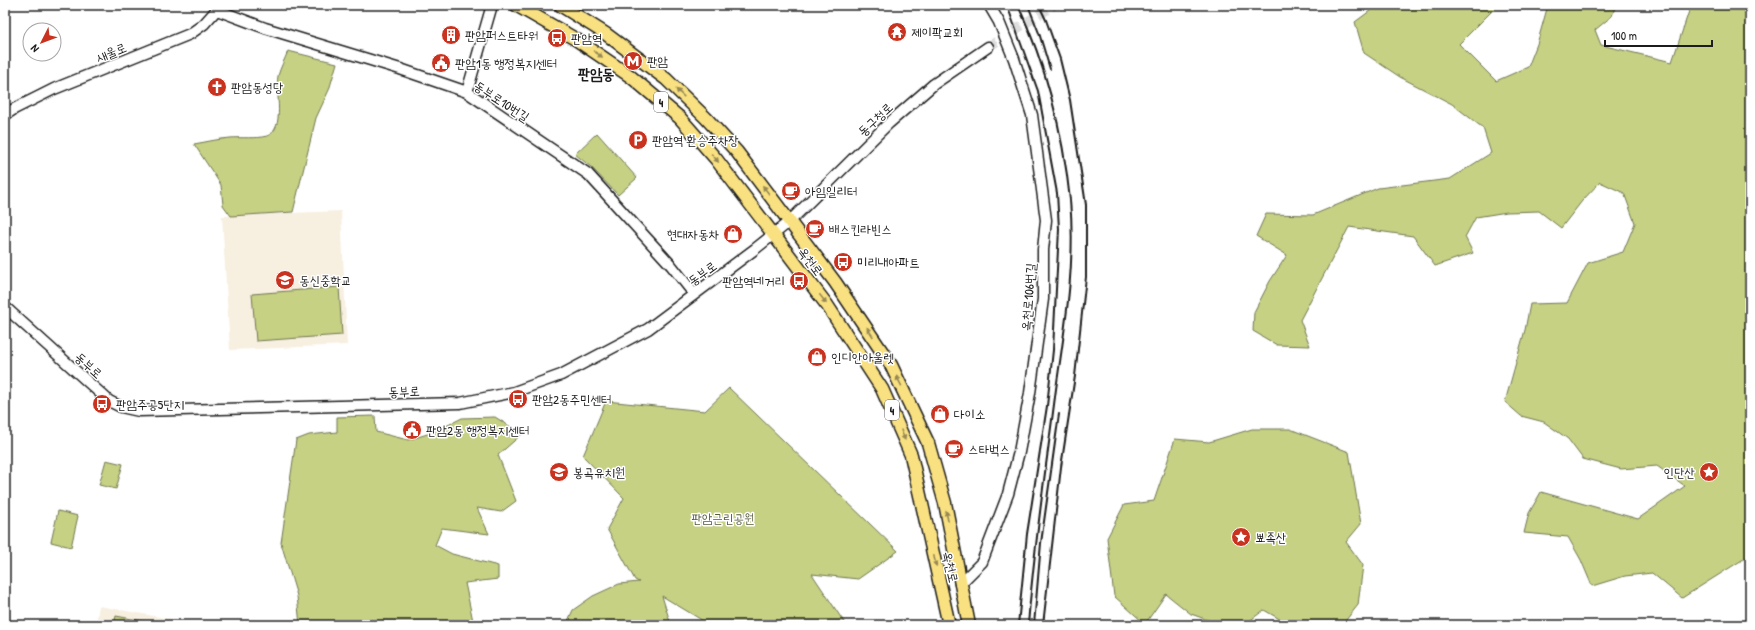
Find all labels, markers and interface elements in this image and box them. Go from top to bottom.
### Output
temple icon: 제이팍교회 [886,21,908,43]
north arrow [22,22,62,62]
scale bar [1605,22,1712,48]
place label: 제이팍교회 [911,23,963,41]
building icon: 판암퍼스트타워 [440,24,462,46]
place label: 판암퍼스트타워 [465,26,538,44]
bus stop icon: 판암역 [546,27,568,49]
text: 100 m [1611,27,1637,44]
place label: 판암역 [571,29,602,47]
street label: 새울로 [93,38,129,66]
text: N [27,42,42,56]
one-way arrow [593,50,603,58]
metro station icon: 판암 [622,50,644,72]
public building icon: 판암1동 행정복지센터 [430,52,452,74]
place label: 판암 [647,52,668,70]
place label: 판암1동 행정복지센터 [455,54,557,72]
district label: 판암동 [578,63,614,84]
church icon: 판암동성당 [206,76,228,98]
street label: 동부로10번길 [471,76,533,126]
place label: 판암동성당 [231,78,284,96]
one-way arrow [675,88,685,98]
road number: 4 [654,92,668,112]
street label: 동구청로 [854,98,896,140]
parking icon: 판암역 환승주차장 [627,129,649,151]
place label: 판암역 환승주차장 [652,131,739,149]
one-way arrow [711,153,720,164]
cafe icon: 아임일리터 [780,180,802,202]
place label: 아임일리터 [805,182,857,200]
one-way arrow [762,185,771,196]
cafe icon: 배스킨라빈스 [804,218,826,240]
place label: 배스킨라빈스 [829,220,892,238]
shop icon: 현대자동차 [722,223,744,245]
place label: 현대자동차 [667,225,720,243]
street label: 옥천로 [794,243,828,279]
bus stop icon: 미리내아파트 [832,251,854,273]
place label: 미리내아파트 [857,253,920,271]
street label: 동부로 [684,256,720,290]
street label: 옥천로106번길 [1017,262,1039,332]
school or university icon: 동신중학교 [274,269,296,291]
bus stop icon: 판암역네거리 [788,270,810,292]
place label: 동신중학교 [299,271,351,289]
place label: 판암역네거리 [722,272,785,290]
one-way arrow [818,294,827,305]
one-way arrow [866,326,873,338]
shop icon: 인디안아울렛 [806,346,828,368]
street label: 동부로 [71,348,107,382]
place label: 인디안아울렛 [831,348,894,366]
one-way arrow [896,375,902,387]
street label: 동부로 [388,381,420,401]
bus stop icon: 판암2동주민센터 [507,388,529,410]
place label: 판암2동주민센터 [532,390,611,408]
bus stop icon: 판암주공5단지 [91,393,113,415]
place label: 판암주공5단지 [116,395,184,413]
road number: 4 [885,400,899,420]
shop icon: 다이소 [929,403,951,425]
place label: 다이소 [954,405,985,423]
public building icon: 판암2동 행정복지센터 [401,419,423,441]
place label: 판암2동 행정복지센터 [426,421,529,439]
one-way arrow [900,429,906,440]
cafe icon: 스타벅스 [943,438,965,460]
place label: 스타벅스 [968,440,1010,458]
school or university icon: 봉곡유치원 [548,461,570,483]
place icon: 인단산 [1698,461,1720,483]
place label: 봉곡유치원 [573,463,625,481]
place label: 인단산 [1664,463,1695,481]
park label: 판암근린공원 [692,509,754,527]
one-way arrow [944,510,950,522]
place icon: 뾰족산 [1230,526,1252,548]
place label: 뾰족산 [1255,528,1286,546]
street label: 옥천로 [939,550,963,584]
one-way arrow [933,554,939,567]

